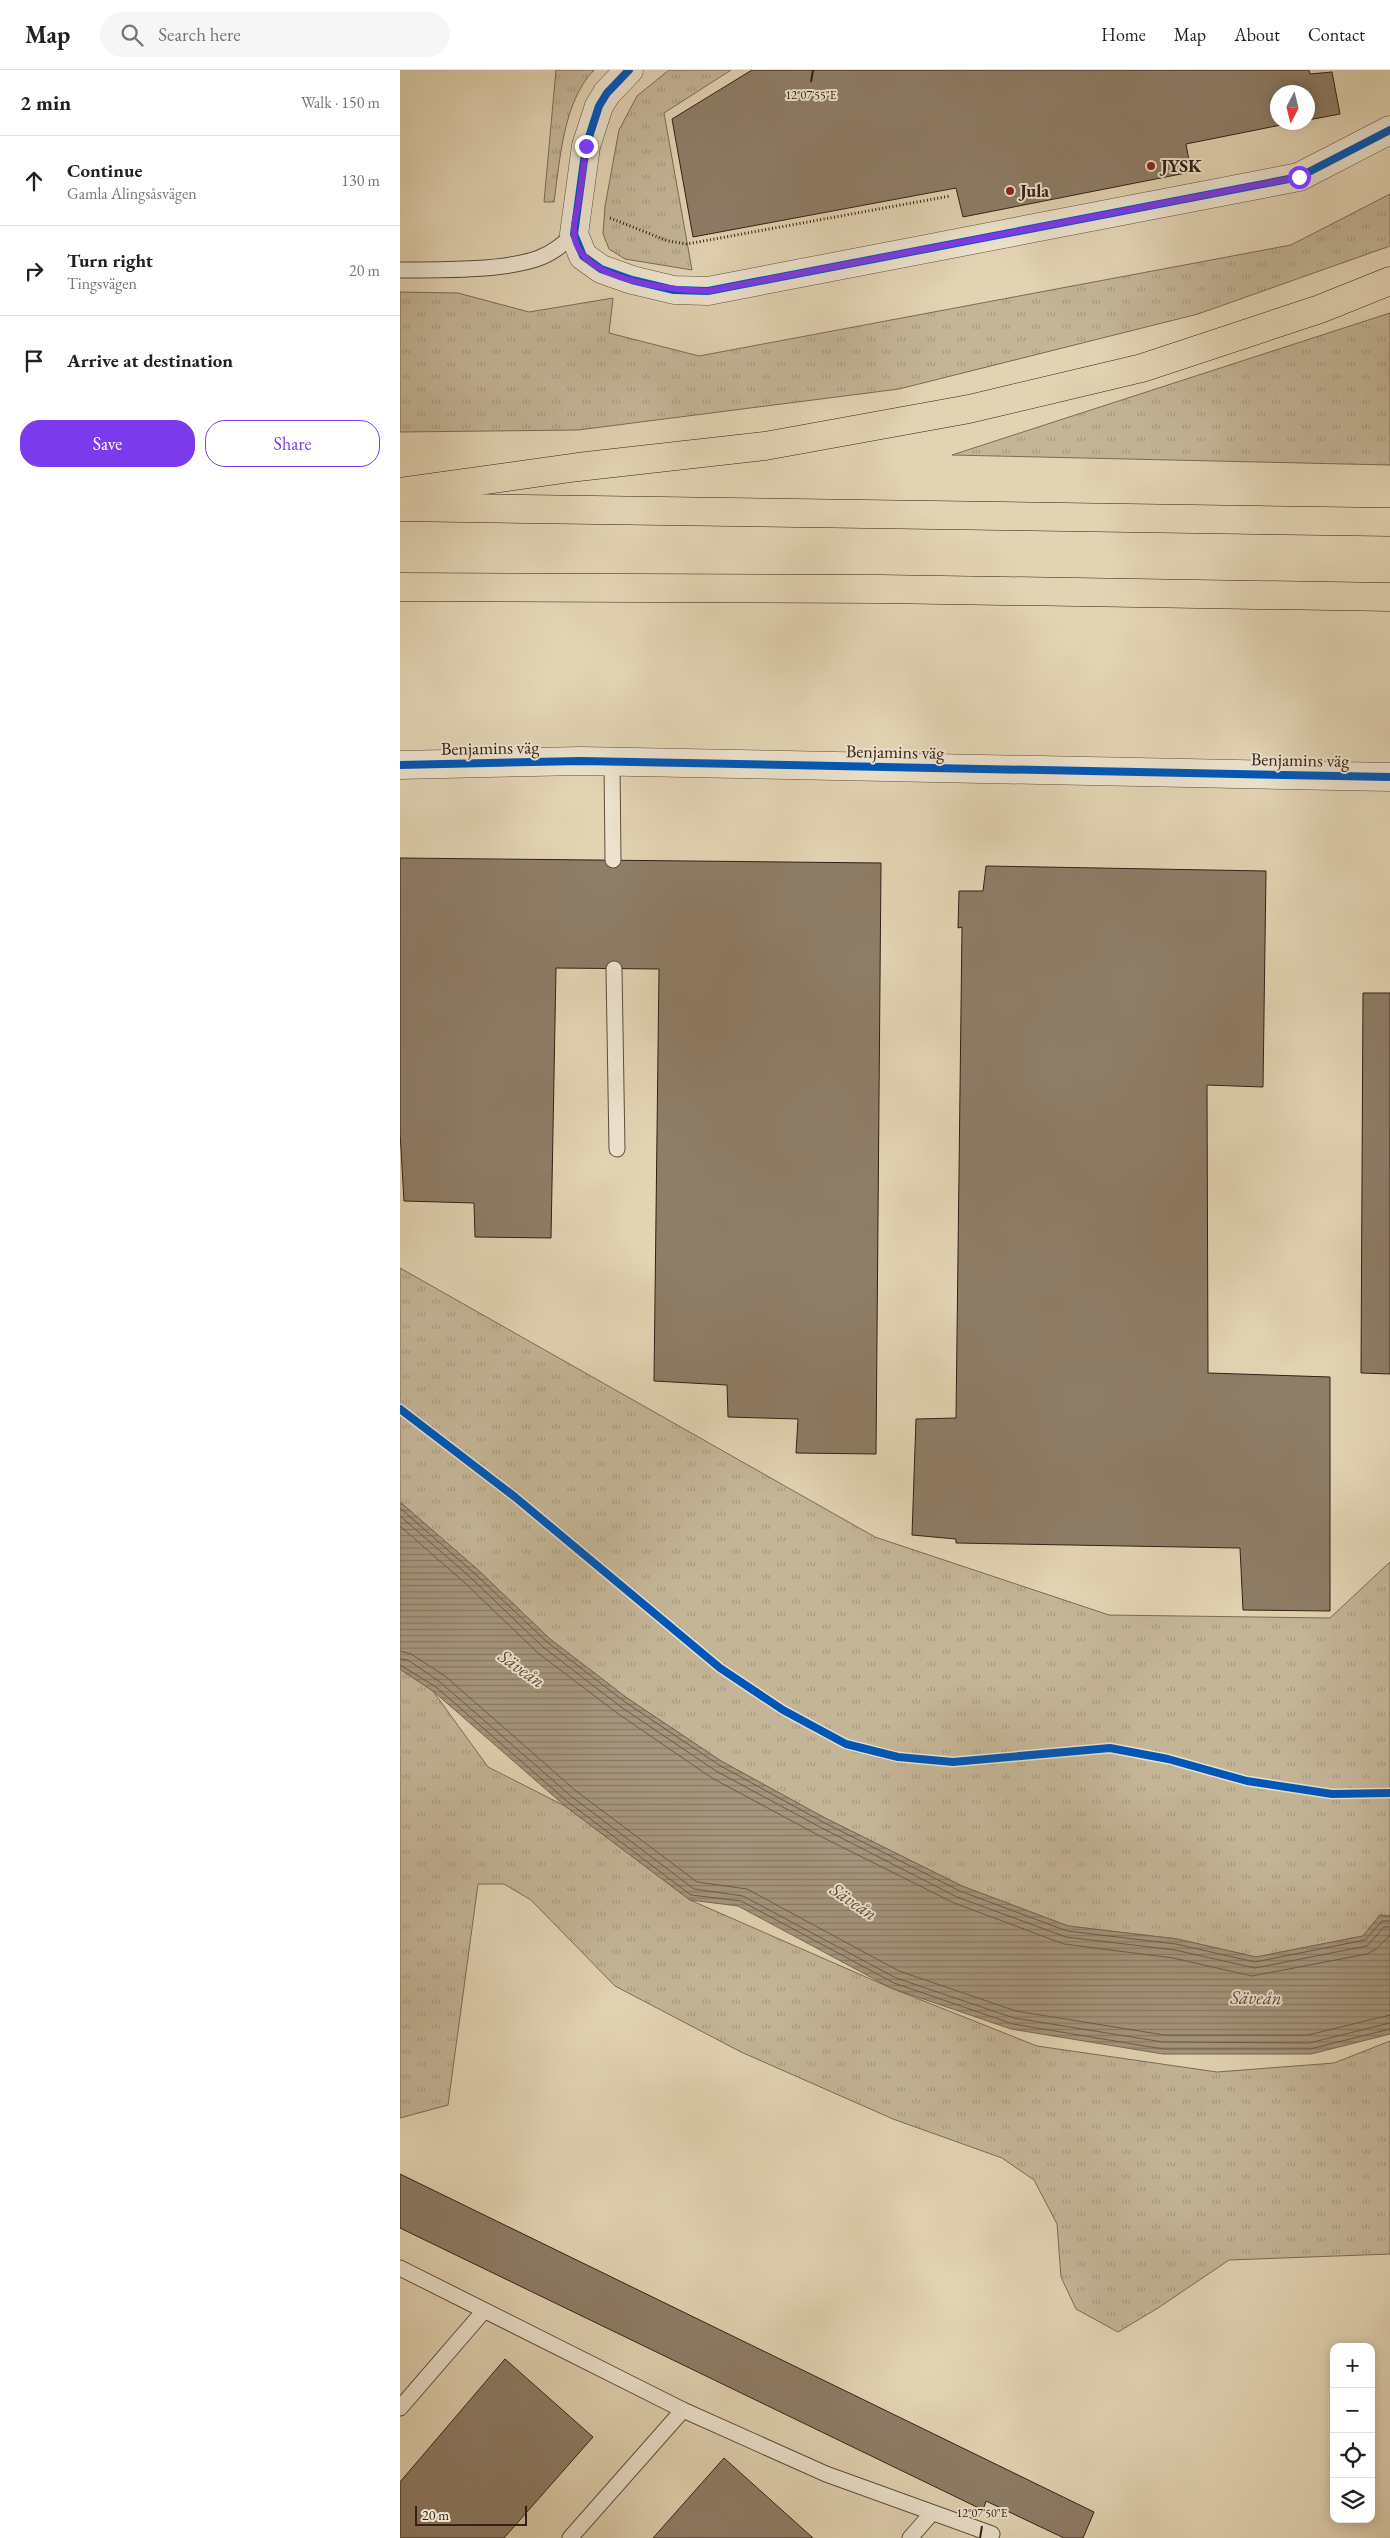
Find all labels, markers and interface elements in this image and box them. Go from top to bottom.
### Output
search box [100,12,450,57]
text: Map [25,19,70,50]
icon: search [118,21,146,49]
text: Search here [158,22,241,47]
text: Home [1101,23,1146,46]
text: Map [1174,23,1206,46]
text: About [1234,23,1280,46]
text: Contact [1308,23,1365,46]
north arrow [1270,85,1315,130]
text: 12°07'55"E [785,87,837,103]
text: 2 min [20,89,71,116]
text: Walk · 150 m [301,92,380,113]
route end [575,135,598,158]
place label: JYSK [1159,154,1202,177]
text: Continue [67,158,142,183]
marker: JYSK [1145,160,1157,172]
route start [1288,166,1311,189]
icon: ahead [20,167,48,195]
text: 130 m [341,170,380,191]
place label: Jula [1018,179,1049,202]
text: Gamla Alingsåsvägen [67,183,197,204]
marker: Jula [1004,185,1016,197]
text: Turn right [67,248,153,273]
icon: right [20,257,48,285]
text: 20 m [349,260,380,281]
text: Tingsvägen [67,273,137,294]
icon: arrive [20,347,48,375]
text: Arrive at destination [67,348,233,373]
button: Save [20,420,195,467]
button: Share [205,420,380,467]
street label: Benjamins väg [441,735,539,760]
street label: Benjamins väg [846,739,945,764]
street label: Benjamins väg [1251,747,1350,772]
water label: Säveån [493,1643,550,1693]
water label: Säveån [825,1876,882,1926]
water label: Säveån [1229,1985,1282,2010]
map controls [1330,2343,1375,2523]
button: + [1330,2343,1375,2388]
button: − [1330,2388,1375,2433]
button: locate [1330,2433,1375,2478]
button: layers [1330,2478,1375,2523]
scale bar [415,2503,528,2526]
text: 12°07'50"E [956,2505,1008,2521]
text: 20 m [422,2506,449,2524]

